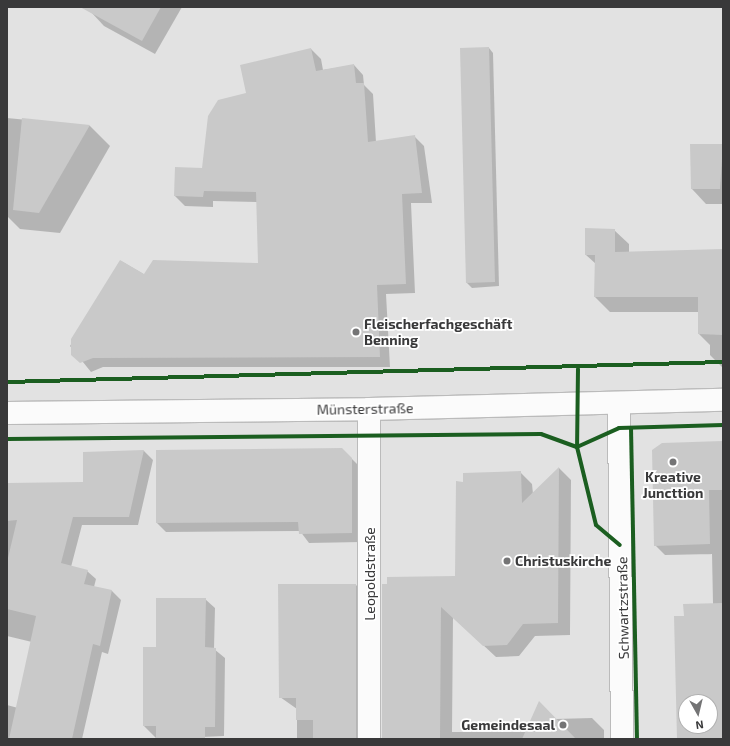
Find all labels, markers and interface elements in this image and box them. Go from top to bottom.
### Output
place label: Fleischerfachgeschäft Benning [364,316,512,348]
marker: Fleischerfachgeschäft Benning [351,327,361,337]
street label: Münsterstraße [317,400,413,418]
marker: Kreative Juncttion [668,457,678,467]
place label: Kreative Juncttion [642,469,704,502]
street label: Leopoldstraße [362,527,378,621]
place label: Christuskirche [515,553,611,569]
marker: Christuskirche [502,556,512,566]
street label: Schwartzstraße [614,556,632,660]
north arrow [678,694,718,734]
place label: Gemeindesaal [461,717,555,733]
text: N [695,718,704,732]
marker: Gemeindesaal [558,720,568,730]

